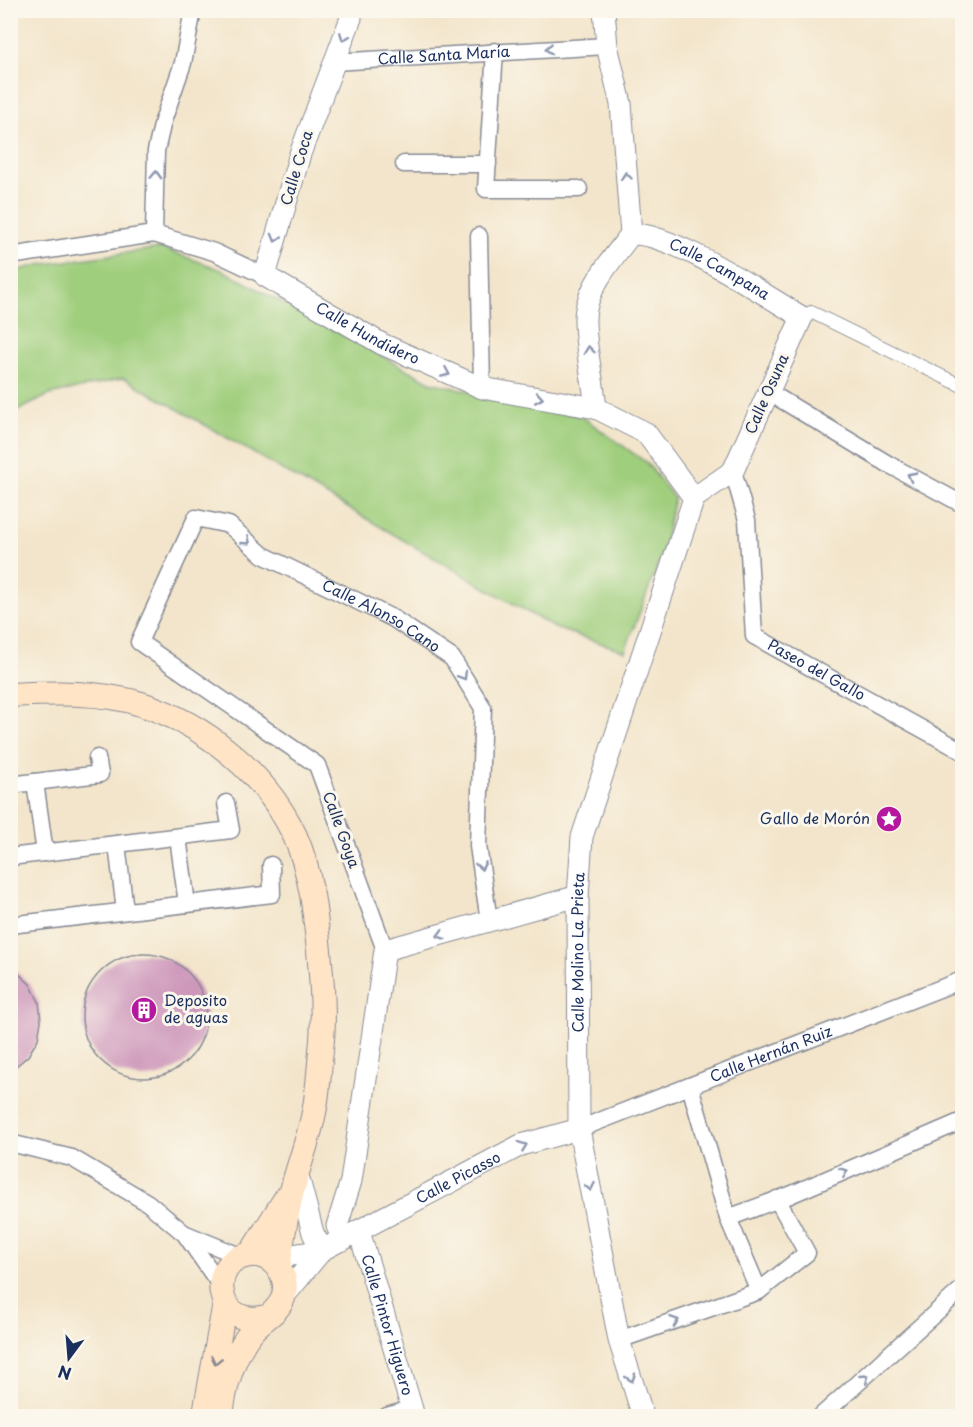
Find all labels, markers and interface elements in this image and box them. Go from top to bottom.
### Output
one-way arrow [338,31,351,41]
street label: Calle Santa María [377,39,511,69]
one-way arrow [544,42,553,55]
street label: Calle Coca [273,127,318,208]
one-way arrow [149,171,162,180]
one-way arrow [620,171,633,180]
street label: Calle Campana [666,231,775,305]
one-way arrow [271,232,283,243]
street label: Calle Hundidero [312,295,424,369]
one-way arrow [583,345,595,354]
street label: Calle Osuna [738,349,794,437]
one-way arrow [440,366,451,378]
one-way arrow [534,391,544,404]
one-way arrow [907,472,917,483]
one-way arrow [241,534,251,545]
street label: Calle Alonso Cano [319,573,446,657]
street label: Paseo del Gallo [764,633,870,705]
one-way arrow [456,670,467,680]
street label: Calle Goya [318,788,367,872]
place icon: Gallo de Morón [874,804,904,834]
place label: Gallo de Morón [760,806,870,829]
one-way arrow [474,861,486,870]
street label: Calle Molino La Prieta [565,871,590,1033]
one-way arrow [436,928,446,940]
place label: Deposito de aguas [164,988,228,1028]
building icon: Deposito de aguas [129,995,159,1025]
street label: Calle Hernán Ruiz [706,1019,835,1087]
one-way arrow [516,1141,527,1153]
street label: Calle Picasso [411,1145,504,1209]
one-way arrow [837,1167,848,1179]
one-way arrow [583,1181,596,1191]
street label: Calle Pintor Higuero [357,1251,420,1398]
one-way arrow [669,1315,679,1328]
north arrow [39,1328,99,1388]
one-way arrow [210,1355,223,1365]
text: N [55,1360,74,1387]
one-way arrow [624,1372,637,1383]
one-way arrow [858,1374,869,1385]

